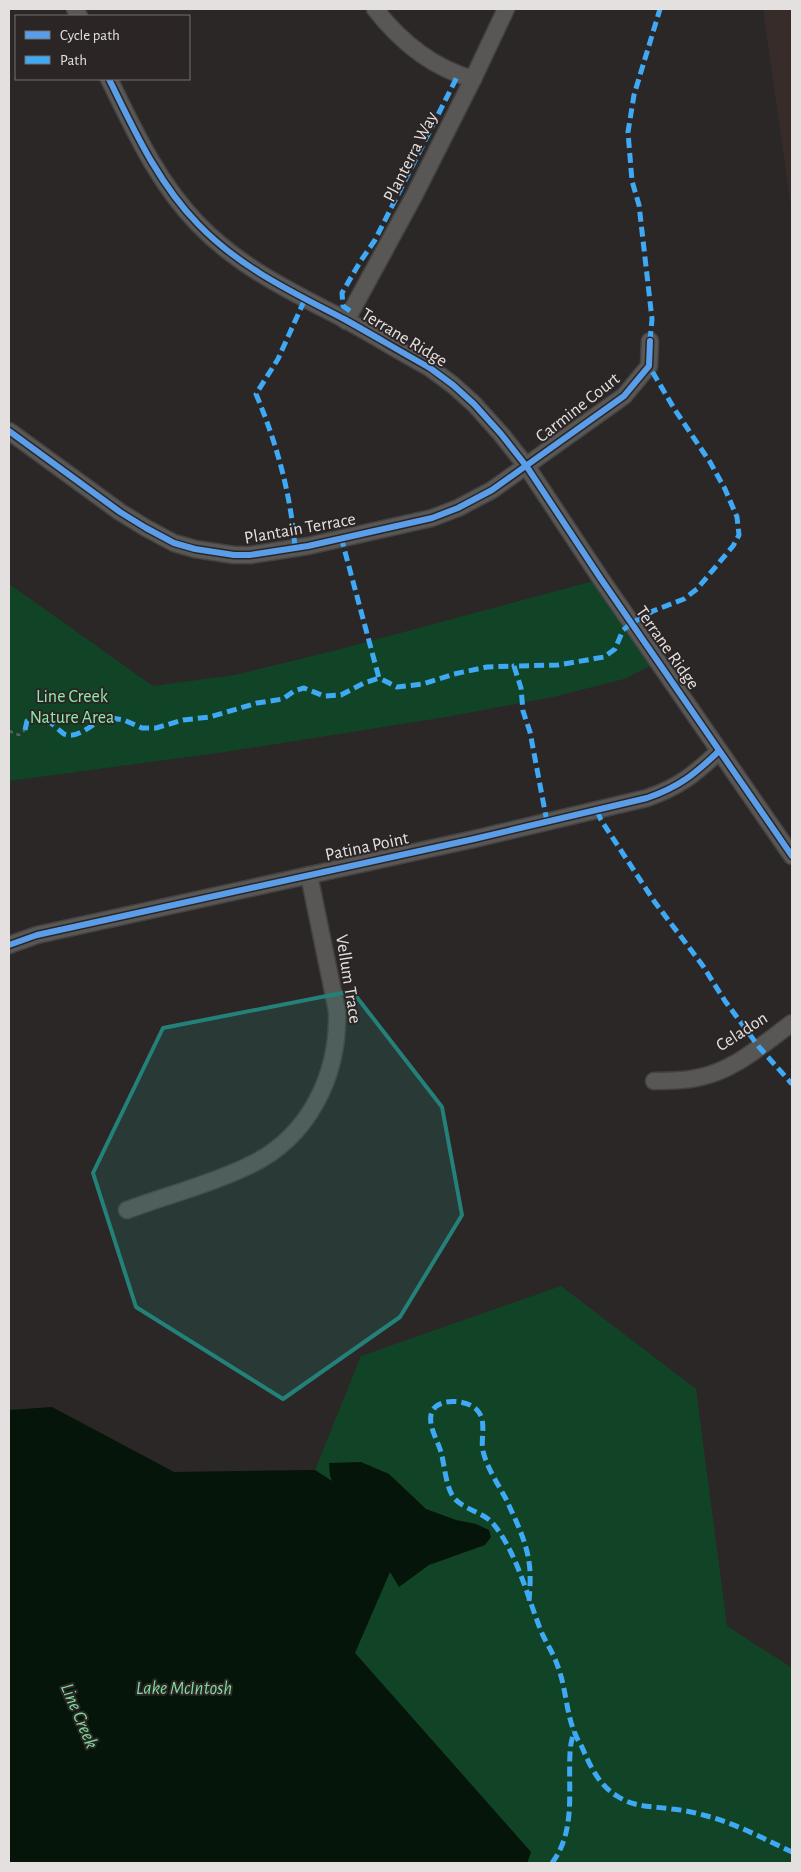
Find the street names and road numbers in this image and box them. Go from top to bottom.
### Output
street label: Planterra Way [381,109,442,205]
street label: Terrane Ridge [358,305,450,371]
street label: Carmine Court [533,370,624,446]
street label: Plantain Terrace [243,510,357,548]
street label: Terrane Ridge [632,603,702,693]
street label: Patina Point [324,829,411,865]
street label: Vellum Trace [332,933,364,1025]
street label: Celadon [713,1009,771,1055]

